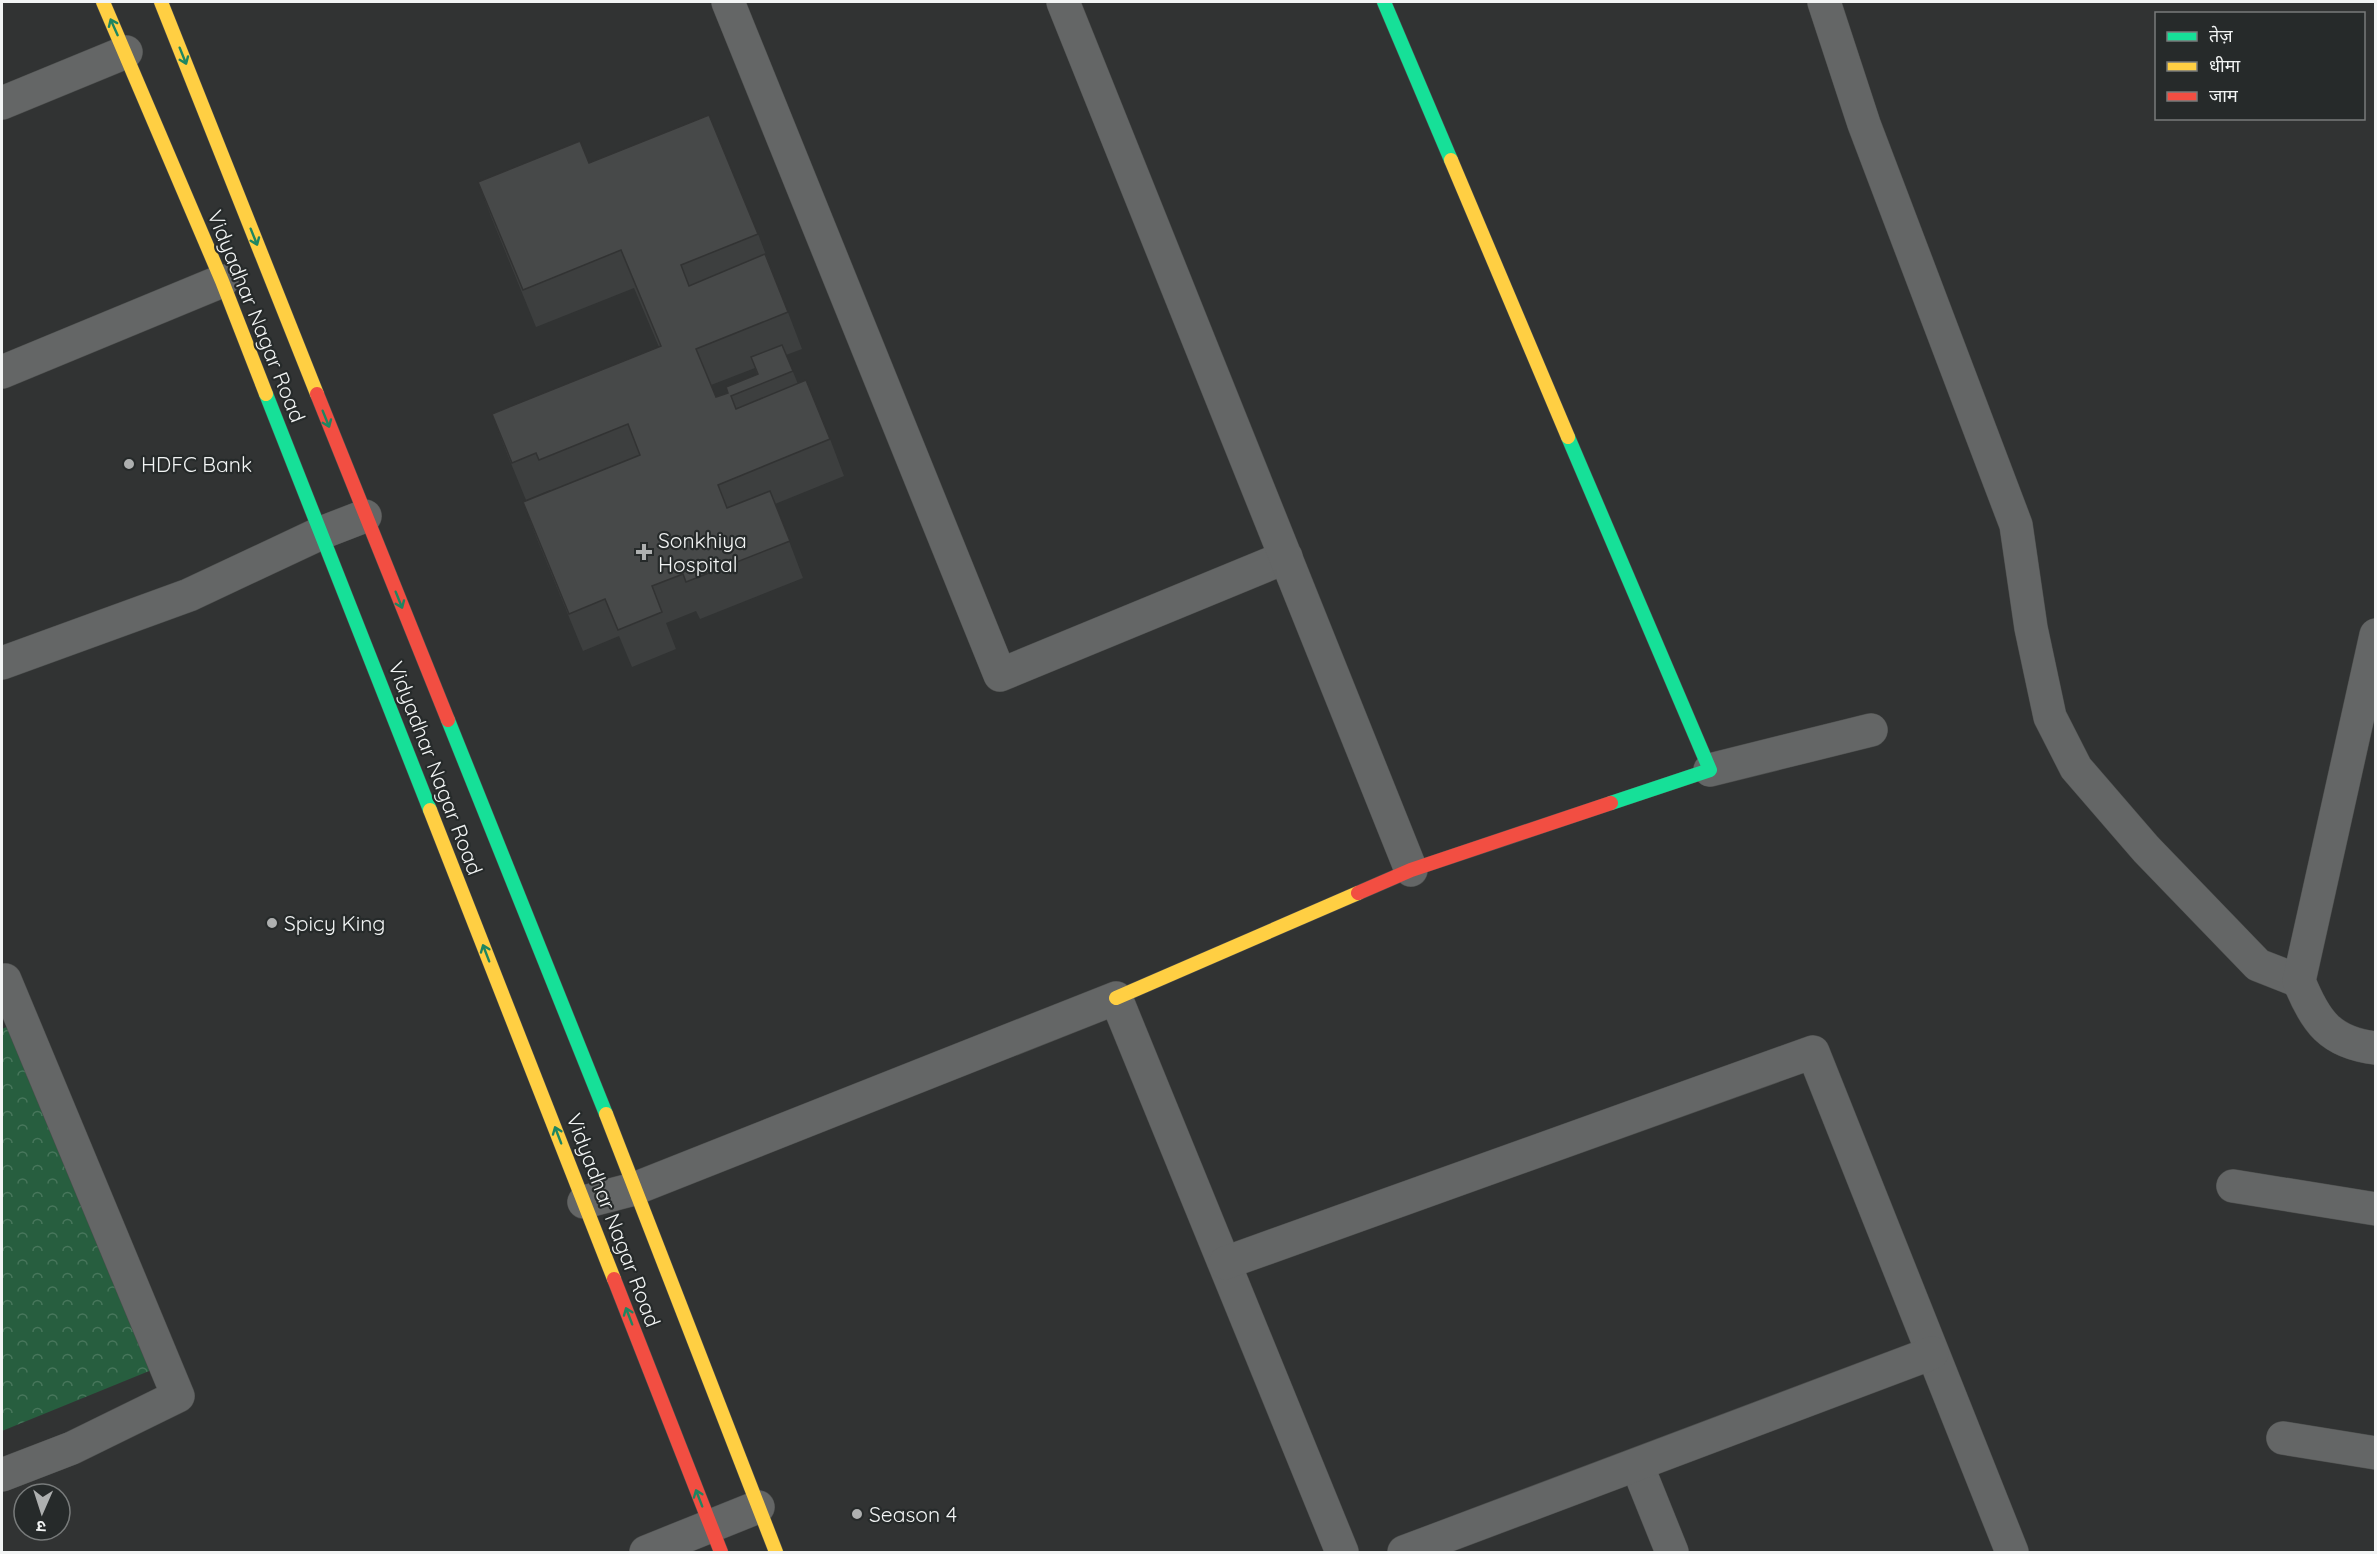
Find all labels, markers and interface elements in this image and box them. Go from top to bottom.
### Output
legend [2155,12,2365,120]
one-way arrow [108,18,120,36]
text: तेज़ [2209,24,2233,47]
one-way arrow [178,46,189,65]
text: धीमा [2209,54,2240,77]
text: जाम [2209,84,2239,107]
street label: Vidyadhar Nagar Road [202,206,312,426]
one-way arrow [249,228,260,246]
one-way arrow [321,409,332,427]
place label: HDFC Bank [141,451,252,477]
marker: HDFC Bank [122,457,136,471]
place label: Sonkhiya Hospital [658,527,747,577]
marker: Sonkhiya Hospital [635,543,653,561]
one-way arrow [394,590,405,608]
street label: Vidyadhar Nagar Road [383,658,489,878]
place label: Spicy King [284,910,385,936]
marker: Spicy King [265,916,279,930]
one-way arrow [480,945,491,963]
street label: Vidyadhar Nagar Road [561,1110,667,1330]
one-way arrow [551,1126,562,1144]
one-way arrow [623,1307,634,1326]
north arrow [12,1482,72,1542]
one-way arrow [693,1489,704,1508]
place label: Season 4 [869,1501,957,1527]
marker: Season 4 [850,1507,864,1521]
text: उ [35,1517,46,1537]

